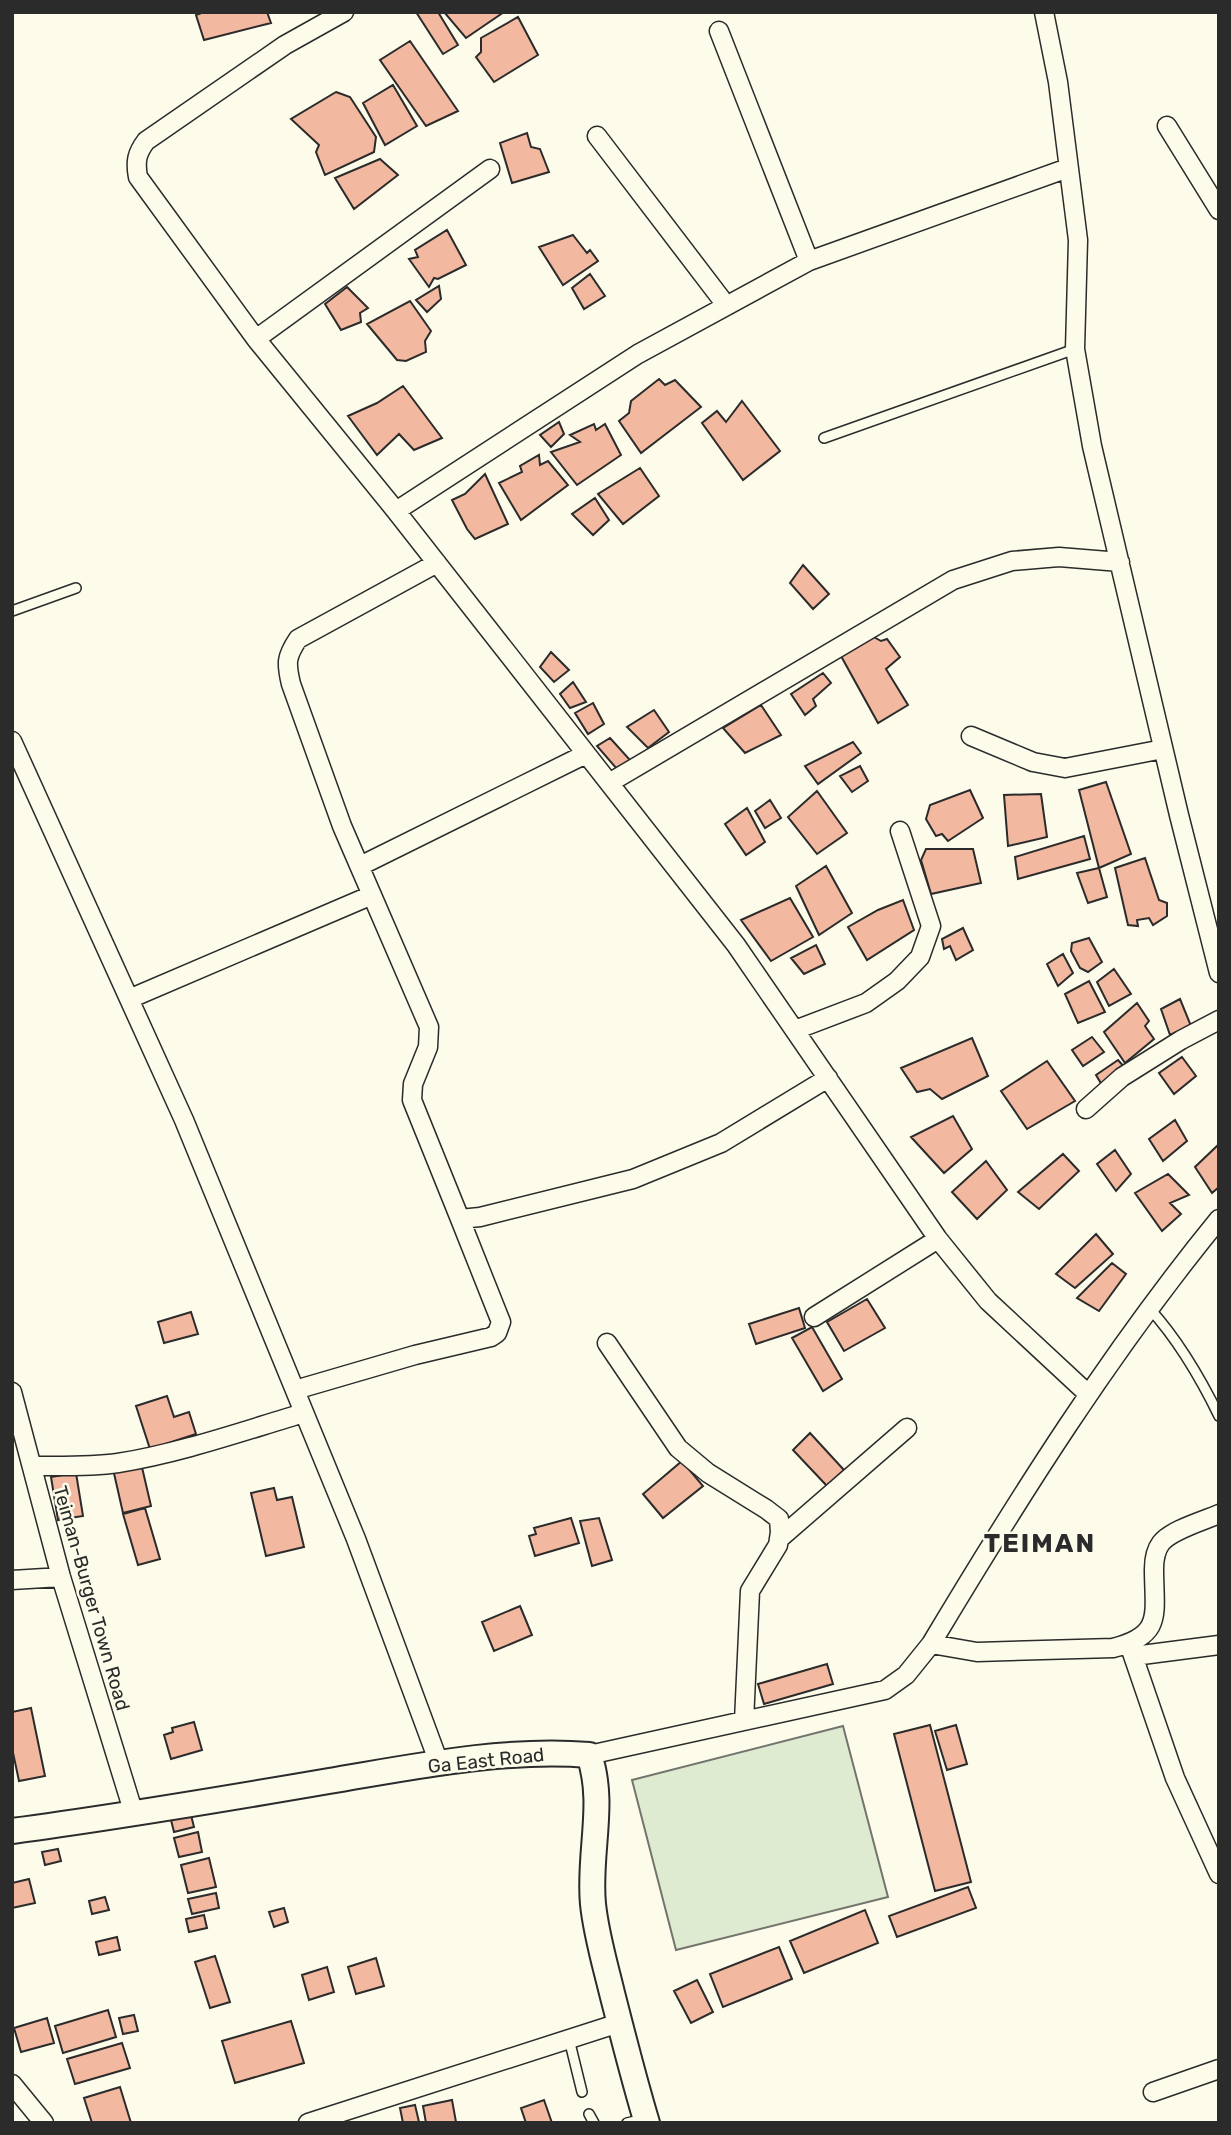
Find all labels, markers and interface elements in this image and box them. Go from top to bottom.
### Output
street label: Teiman-Burger Town Road [48,1483,135,1713]
district label: TEIMAN [984,1528,1096,1559]
street label: Ga East Road [427,1743,545,1778]

